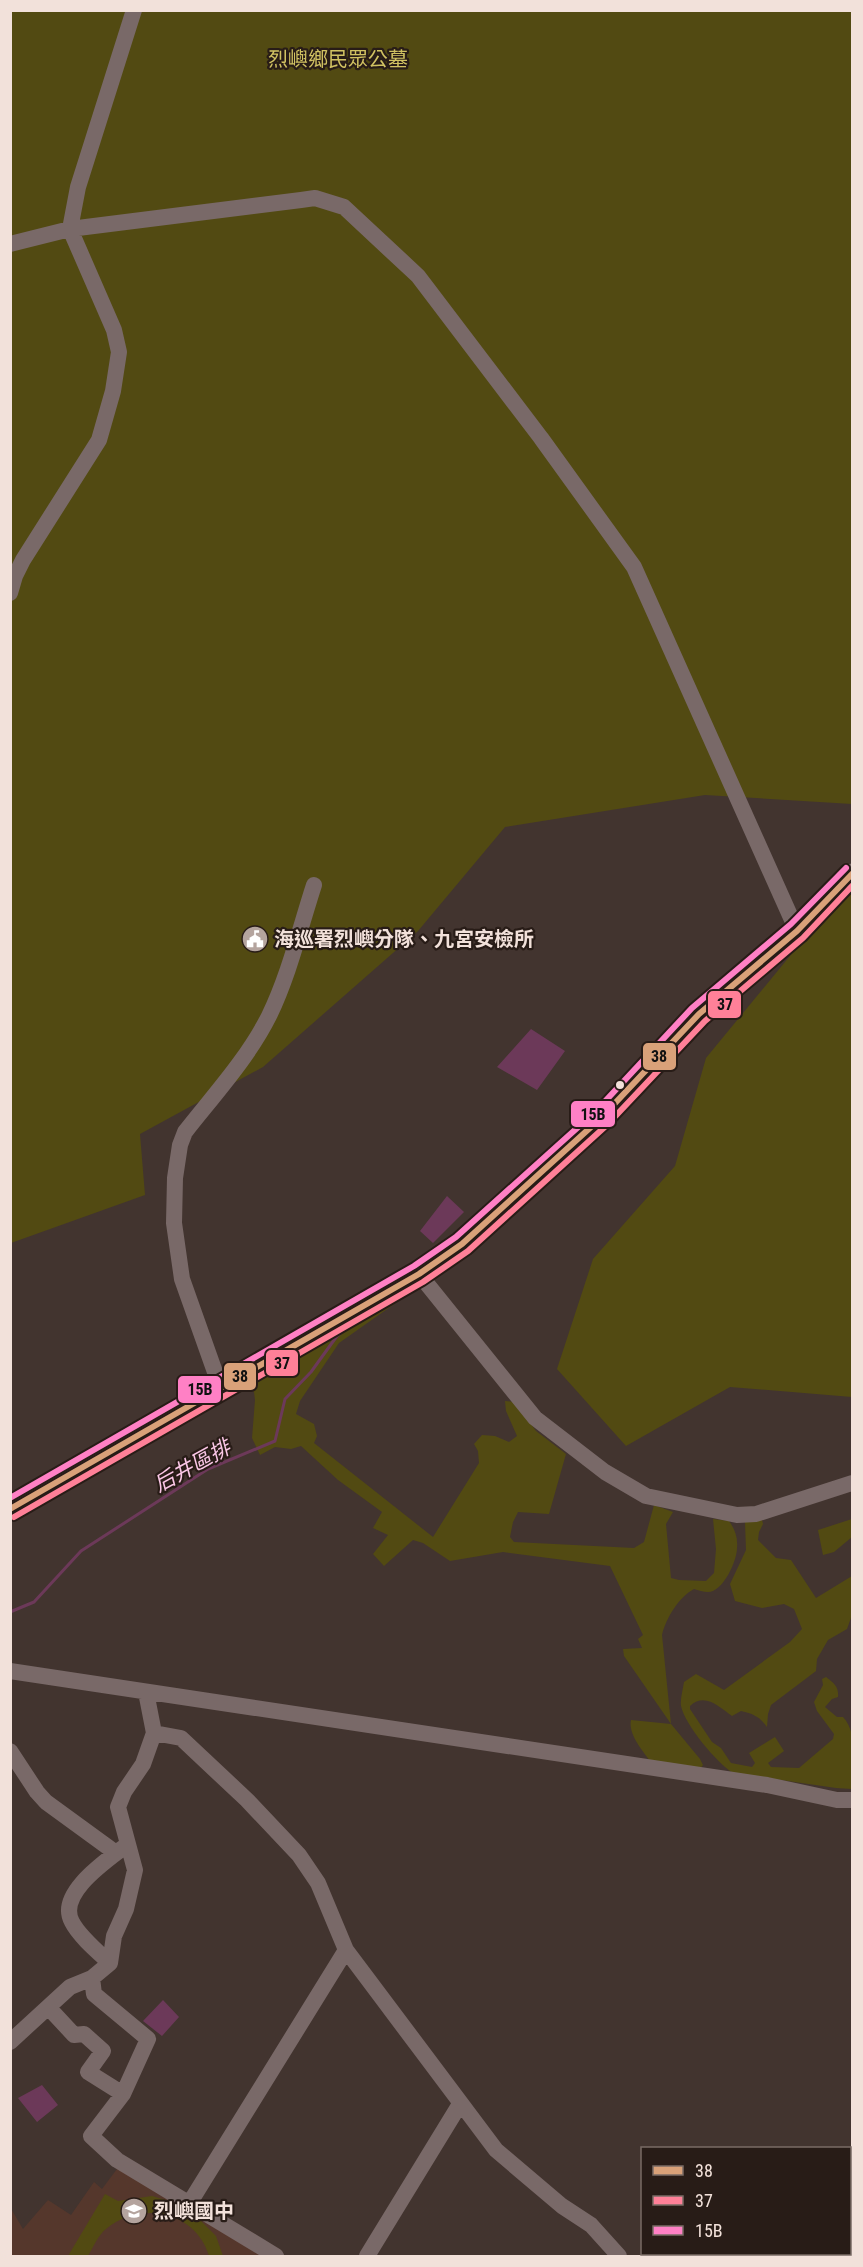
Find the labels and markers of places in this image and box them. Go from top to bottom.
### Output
public building icon: 海巡署烈嶼分隊、九宮安檢所 [240,924,270,954]
place label: 海巡署烈嶼分隊、九宮安檢所 [274,927,534,951]
unlabelled marker [614,1079,626,1091]
school or university icon: 烈嶼國中 [119,2196,149,2226]
place label: 烈嶼國中 [154,2199,234,2223]

